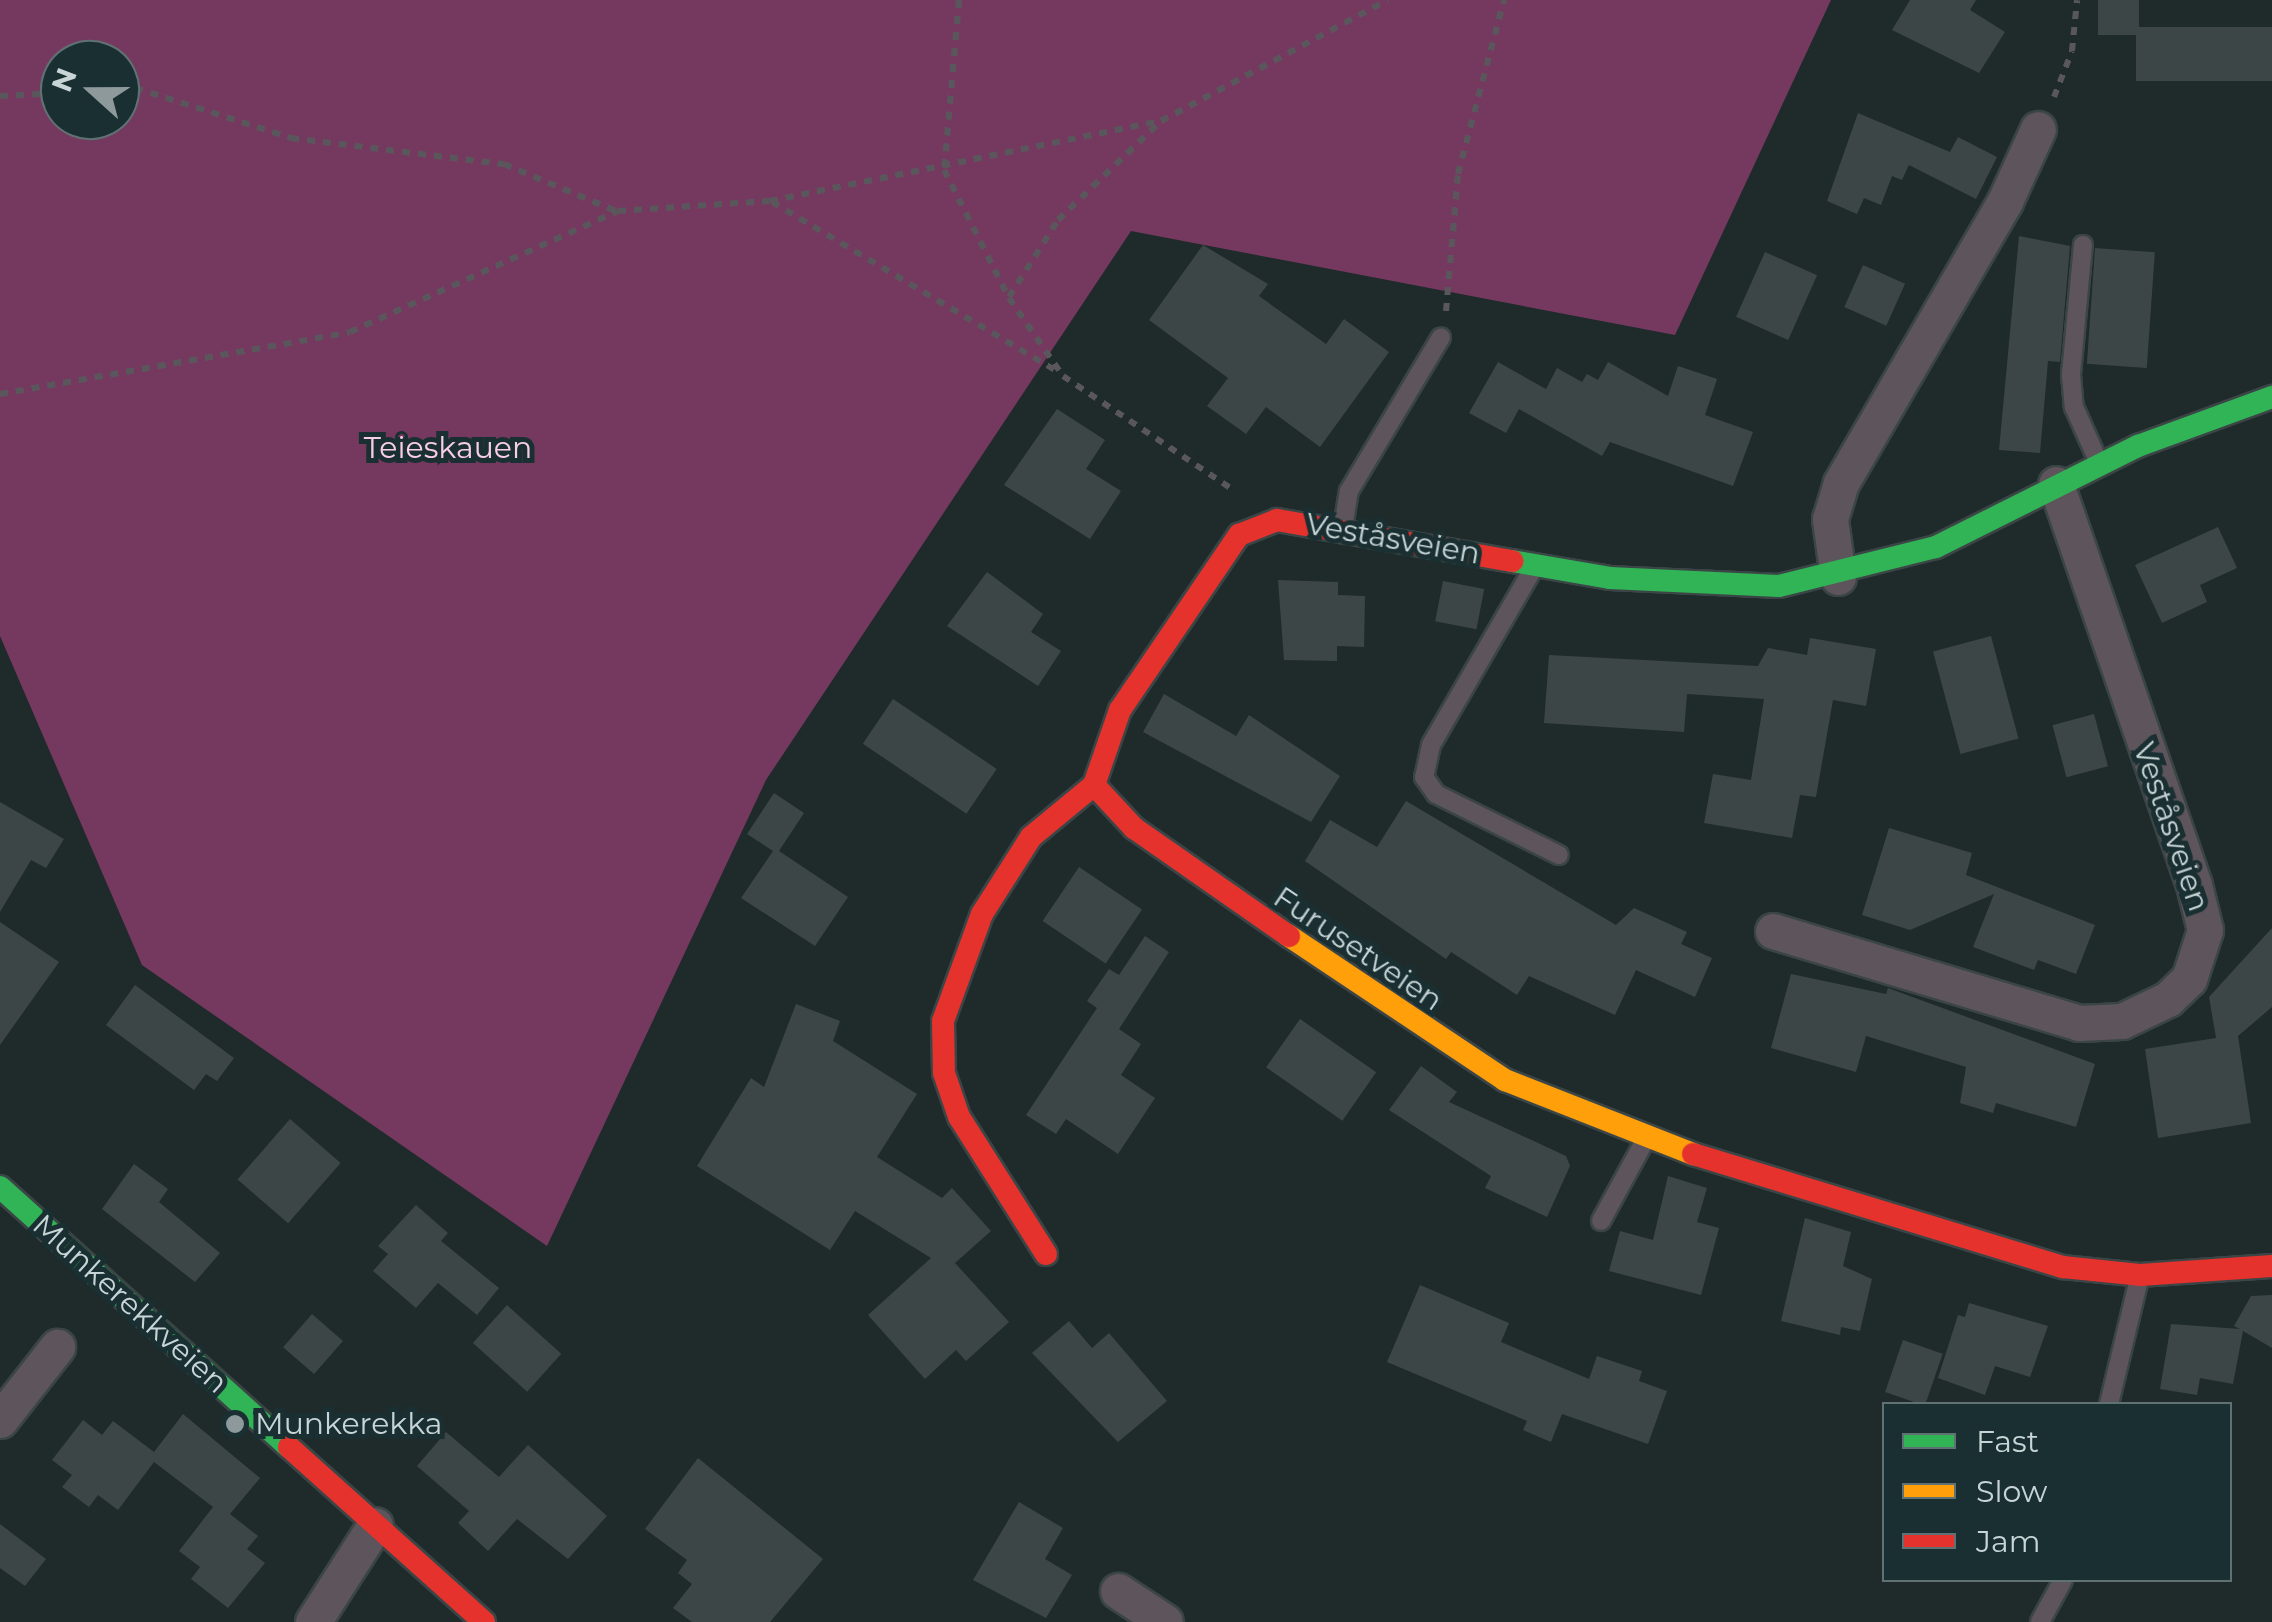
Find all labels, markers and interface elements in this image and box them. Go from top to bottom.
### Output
north arrow [40,40,140,140]
text: N [44,63,84,97]
park label: Teieskauen [364,430,532,466]
street label: Veståsveien [1303,506,1483,572]
street label: Veståsveien [2125,738,2217,916]
street label: Furusetveien [1267,879,1449,1019]
street label: Munkerekkveien [25,1207,235,1401]
legend [1882,1402,2232,1582]
place label: Munkerekka [255,1406,443,1442]
marker: Munkerekka [224,1413,246,1435]
text: Fast [1976,1423,2039,1460]
text: Slow [1976,1473,2047,1510]
text: Jam [1976,1523,2041,1560]

